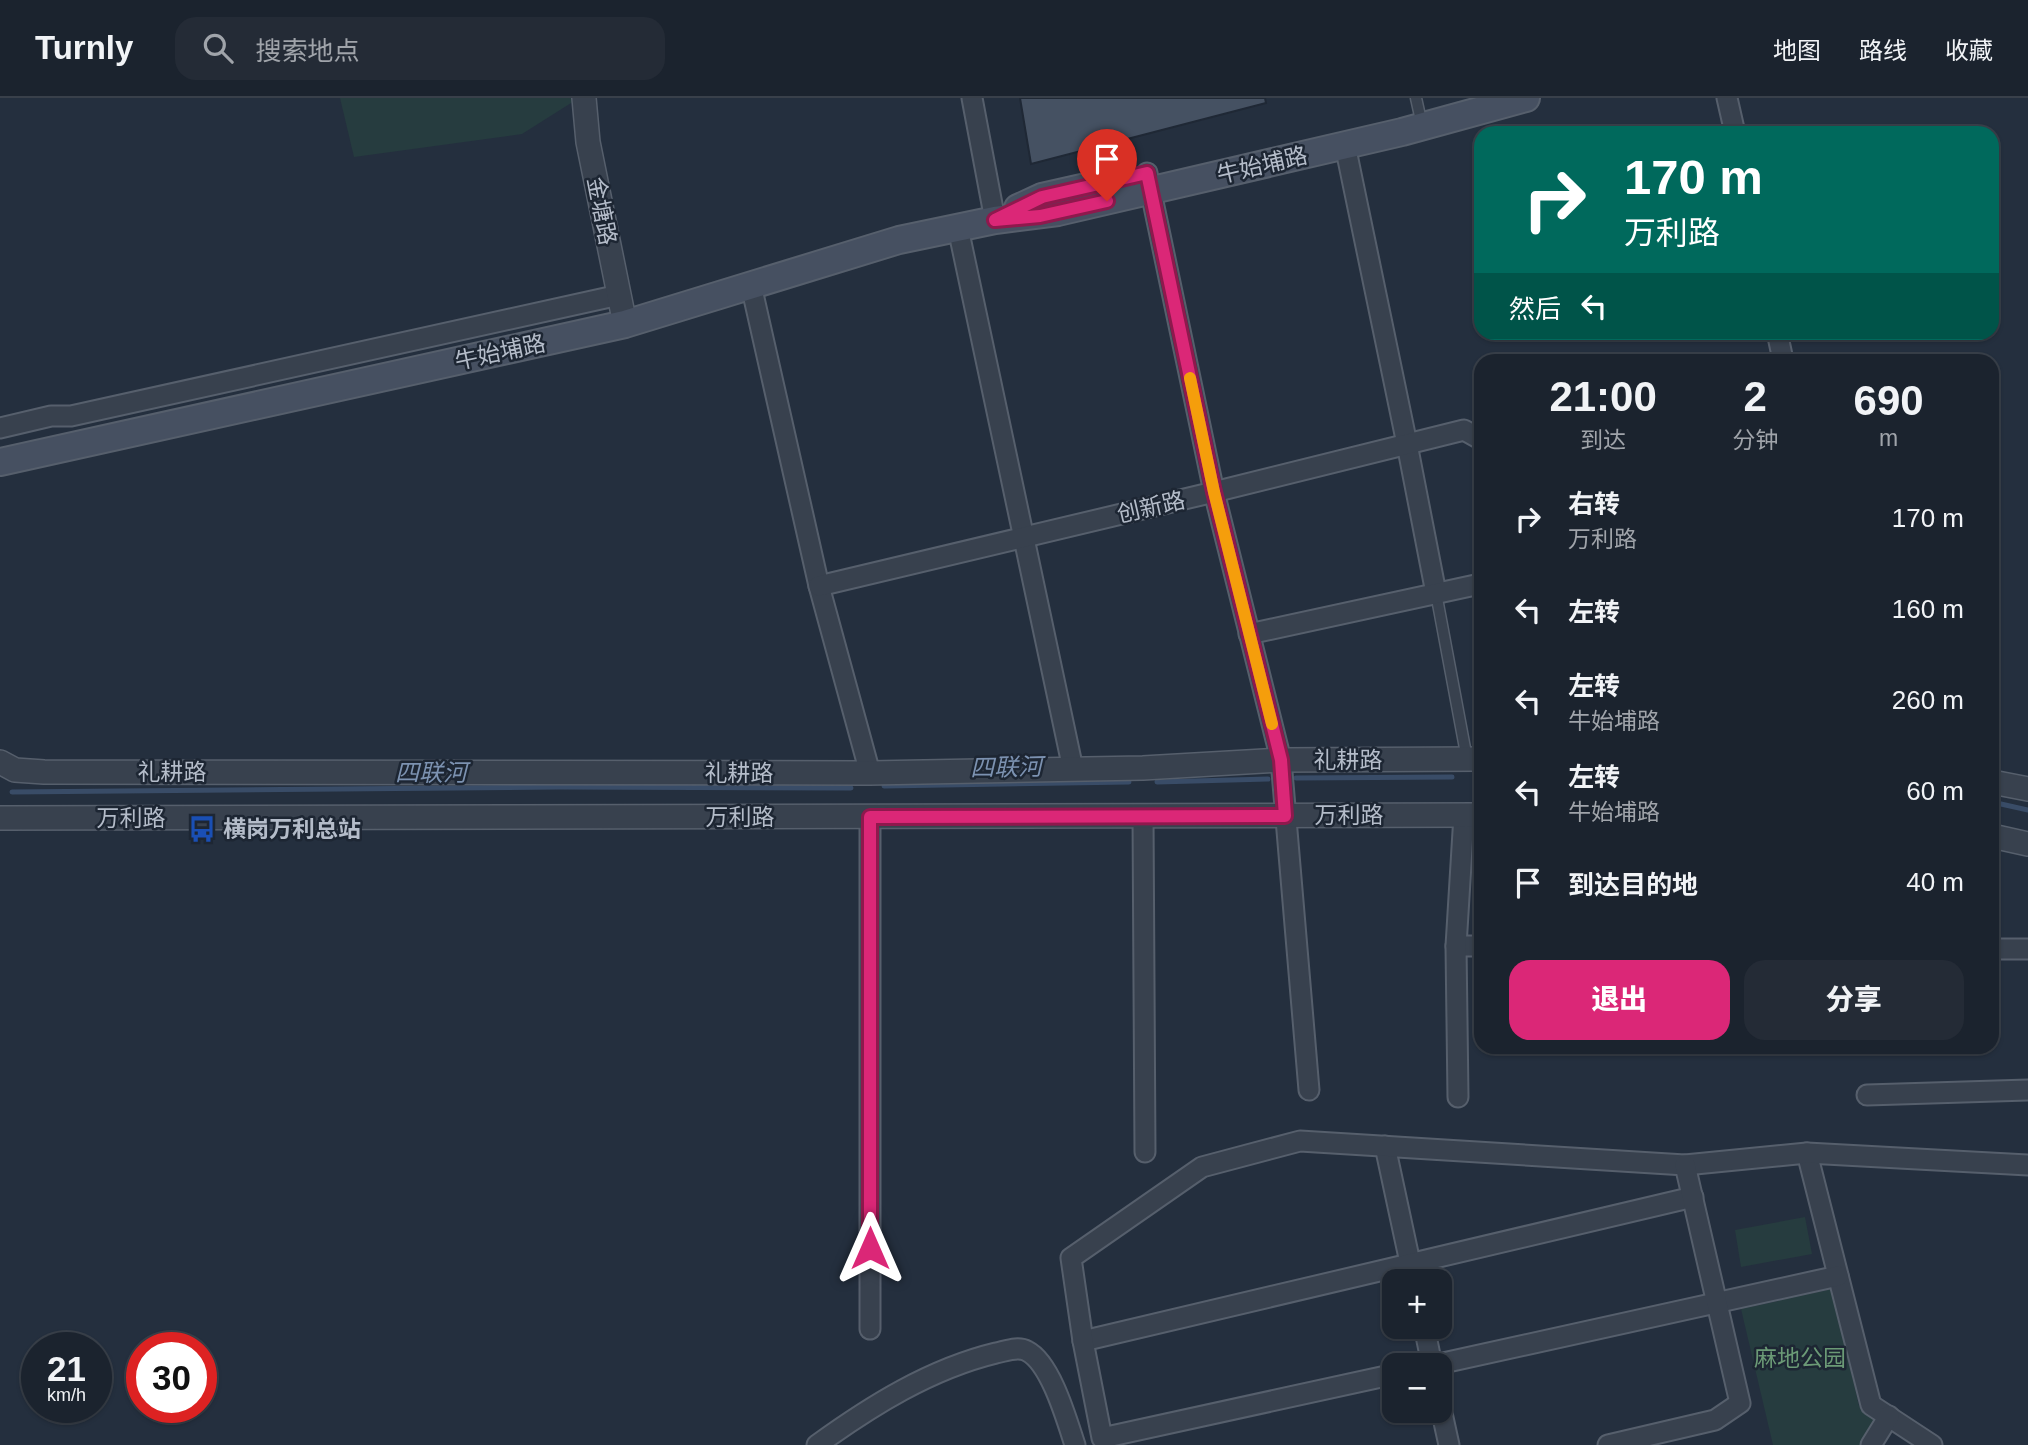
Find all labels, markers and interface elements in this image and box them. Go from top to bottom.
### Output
search box [175,17,665,80]
text: Turnly [35,29,133,66]
icon: search [199,29,237,67]
text: 搜索地点 [255,36,359,66]
text: 地图 [1773,37,1821,64]
text: 路线 [1859,37,1907,64]
text: 收藏 [1945,37,1993,64]
pin [1077,129,1137,201]
icon: arrive [1088,140,1126,178]
street label: 牛始埔路 [1214,142,1310,188]
text: 170 m [1624,150,1763,204]
icon: right [1509,154,1600,245]
street label: 金塘路 [583,175,621,247]
text: 万利路 [1624,215,1720,251]
icon: left [1575,287,1613,325]
text: 然后 [1509,294,1561,324]
street label: 牛始埔路 [452,330,548,374]
text: 21:00 [1549,373,1657,420]
text: 2 [1743,373,1767,420]
text: 690 [1854,377,1924,424]
text: m [1879,425,1898,451]
text: 到达 [1580,427,1626,453]
text: 分钟 [1732,427,1778,453]
street label: 创新路 [1114,487,1188,527]
text: 右转 [1568,489,1620,519]
icon: right [1509,500,1547,538]
text: 170 m [1892,503,1964,533]
text: 万利路 [1568,526,1637,552]
icon: left [1509,591,1547,629]
text: 160 m [1892,594,1964,624]
text: 左转 [1568,597,1620,627]
text: 左转 [1568,671,1620,701]
icon: left [1509,682,1547,720]
text: 260 m [1892,685,1964,715]
text: 牛始埔路 [1568,708,1660,734]
street label: 礼耕路 [1314,747,1383,773]
water label: 四联河 [970,753,1046,781]
street label: 礼耕路 [138,759,207,785]
water label: 四联河 [395,759,471,786]
street label: 礼耕路 [705,760,774,786]
text: 左转 [1568,762,1620,792]
icon: left [1509,773,1547,811]
text: 60 m [1906,776,1964,806]
text: 牛始埔路 [1568,799,1660,825]
street label: 万利路 [1315,802,1384,828]
street label: 万利路 [706,804,775,830]
street label: 万利路 [97,805,166,831]
bus stop icon: 横岗万利总站 [187,814,217,844]
place label: 横岗万利总站 [223,816,361,842]
icon: arrive [1509,864,1547,902]
text: 40 m [1906,867,1964,897]
text: 到达目的地 [1568,870,1698,900]
button: 退出 [1509,960,1730,1040]
button: 分享 [1744,960,1964,1040]
position arrow [833,1211,907,1285]
map controls [1382,1269,1452,1423]
button: + [1382,1269,1452,1339]
speed limit sign: 30 [126,1332,217,1423]
park label: 麻地公园 [1754,1345,1846,1371]
text: 21 [47,1349,86,1388]
button: − [1382,1353,1452,1423]
text: km/h [47,1385,86,1405]

